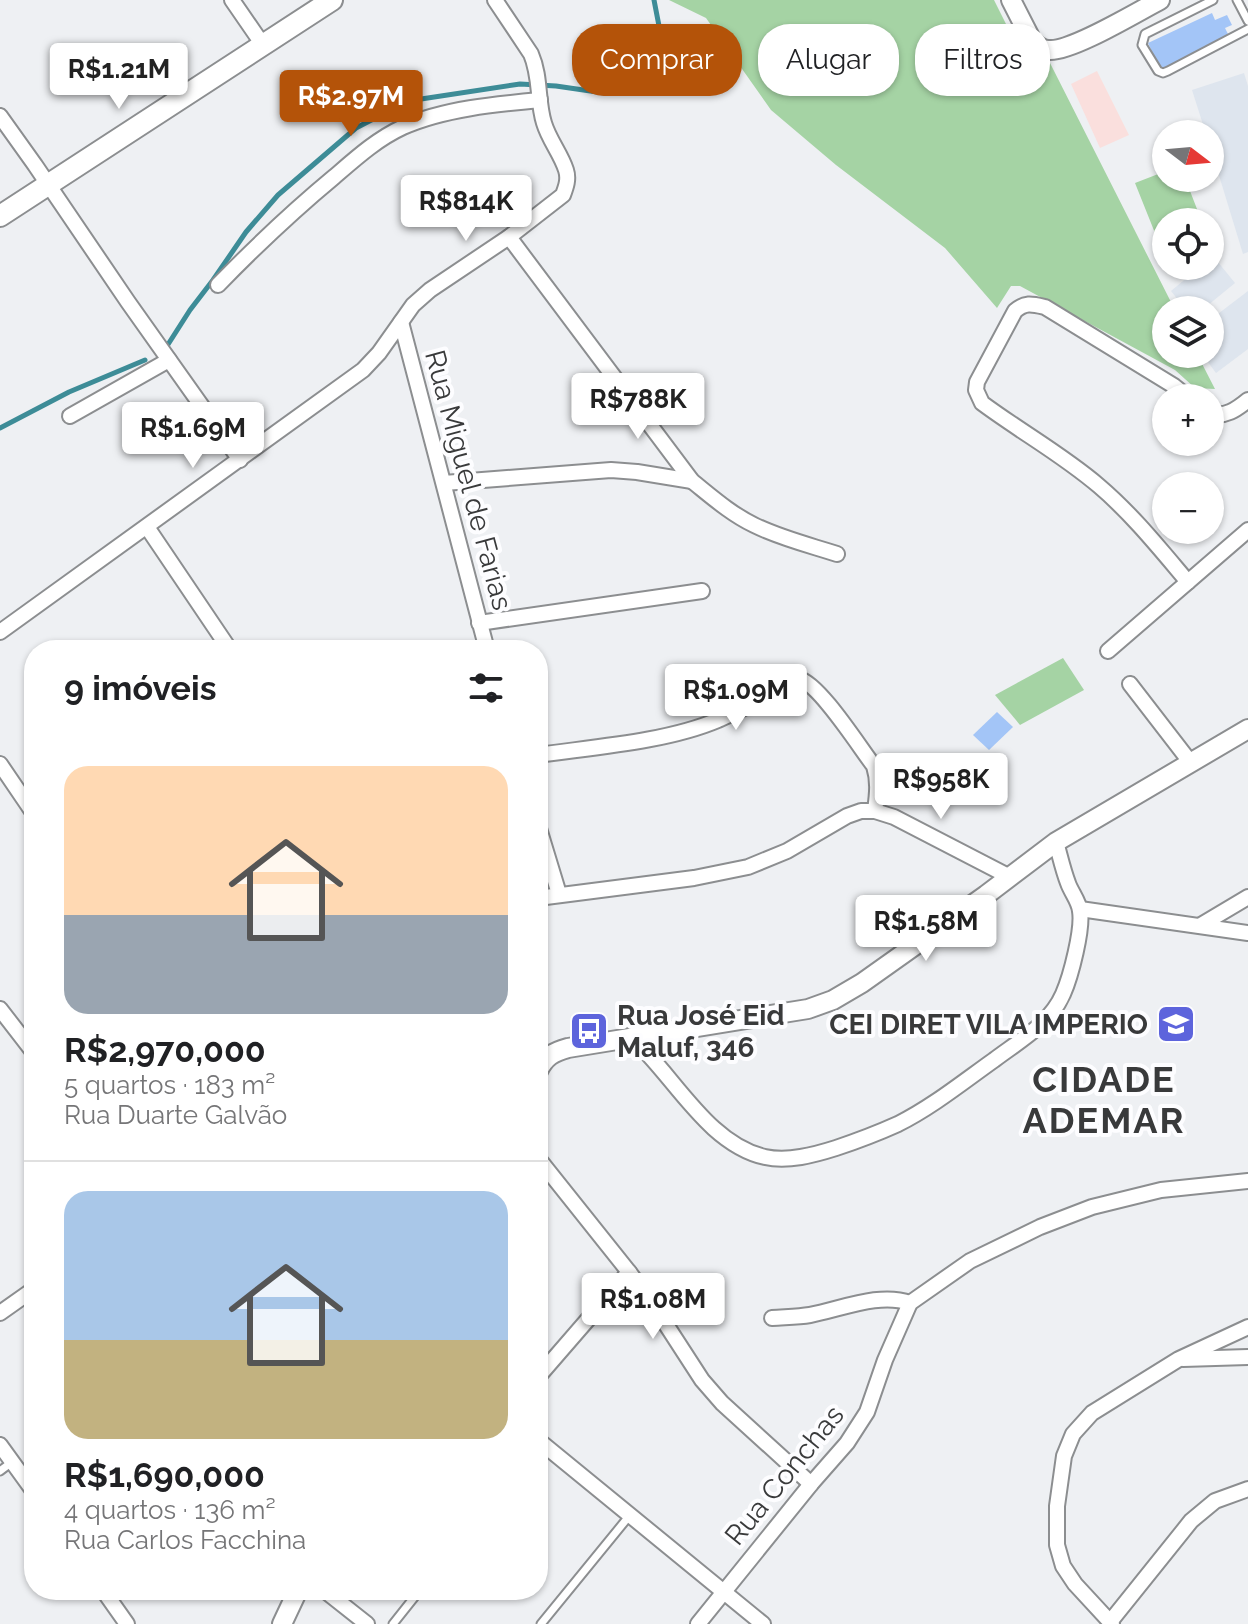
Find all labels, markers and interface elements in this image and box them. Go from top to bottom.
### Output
chip: Comprar [572,24,742,96]
chip: Alugar [758,24,899,96]
chip: Filtros [915,24,1050,96]
pin: R$1.21M [45,43,193,111]
text: R$1.21M [68,54,170,84]
pin: R$2.97M [277,70,425,138]
text: R$2.97M [298,81,404,111]
north arrow [1152,120,1224,192]
map controls [1152,120,1224,544]
pin: R$814K [401,175,531,243]
text: R$814K [419,186,513,216]
button: locate [1152,208,1224,280]
button: layers [1152,296,1224,368]
street label: Rua Miguel de Farias [418,347,519,614]
pin: R$788K [573,373,703,441]
text: R$788K [589,384,687,414]
button: + [1152,384,1224,456]
pin: R$1.69M [119,402,267,470]
text: R$1.69M [140,413,246,443]
button: − [1152,472,1224,544]
pin: R$1.09M [662,664,810,732]
icon: filters [464,666,508,710]
text: 9 imóveis [64,668,216,708]
text: R$1.09M [683,675,789,705]
pin: R$958K [876,753,1006,821]
text: R$958K [893,764,989,794]
icon: home [214,818,358,962]
pin: R$1.58M [852,895,1000,963]
text: R$1.58M [873,906,979,936]
place label: Rua José Eid Maluf, 346 [617,999,785,1064]
school or university icon: CEI DIRET VILA IMPERIO [1155,1003,1197,1045]
place label: CEI DIRET VILA IMPERIO [829,1008,1148,1041]
bus stop icon: Rua José Eid Maluf, 346 [568,1010,610,1052]
text: R$2,970,000 [64,1030,266,1070]
district label: CIDADE ADEMAR [1023,1058,1185,1141]
text: 5 quartos · 183 m² [64,1070,275,1100]
text: Rua Duarte Galvão [64,1100,287,1130]
icon: home [214,1243,358,1387]
pin: R$1.08M [579,1273,727,1341]
text: R$1.08M [600,1284,706,1314]
street label: Rua Conchas [718,1399,851,1552]
text: R$1,690,000 [64,1455,265,1495]
text: 4 quartos · 136 m² [64,1495,276,1525]
text: Rua Carlos Facchina [64,1525,306,1555]

